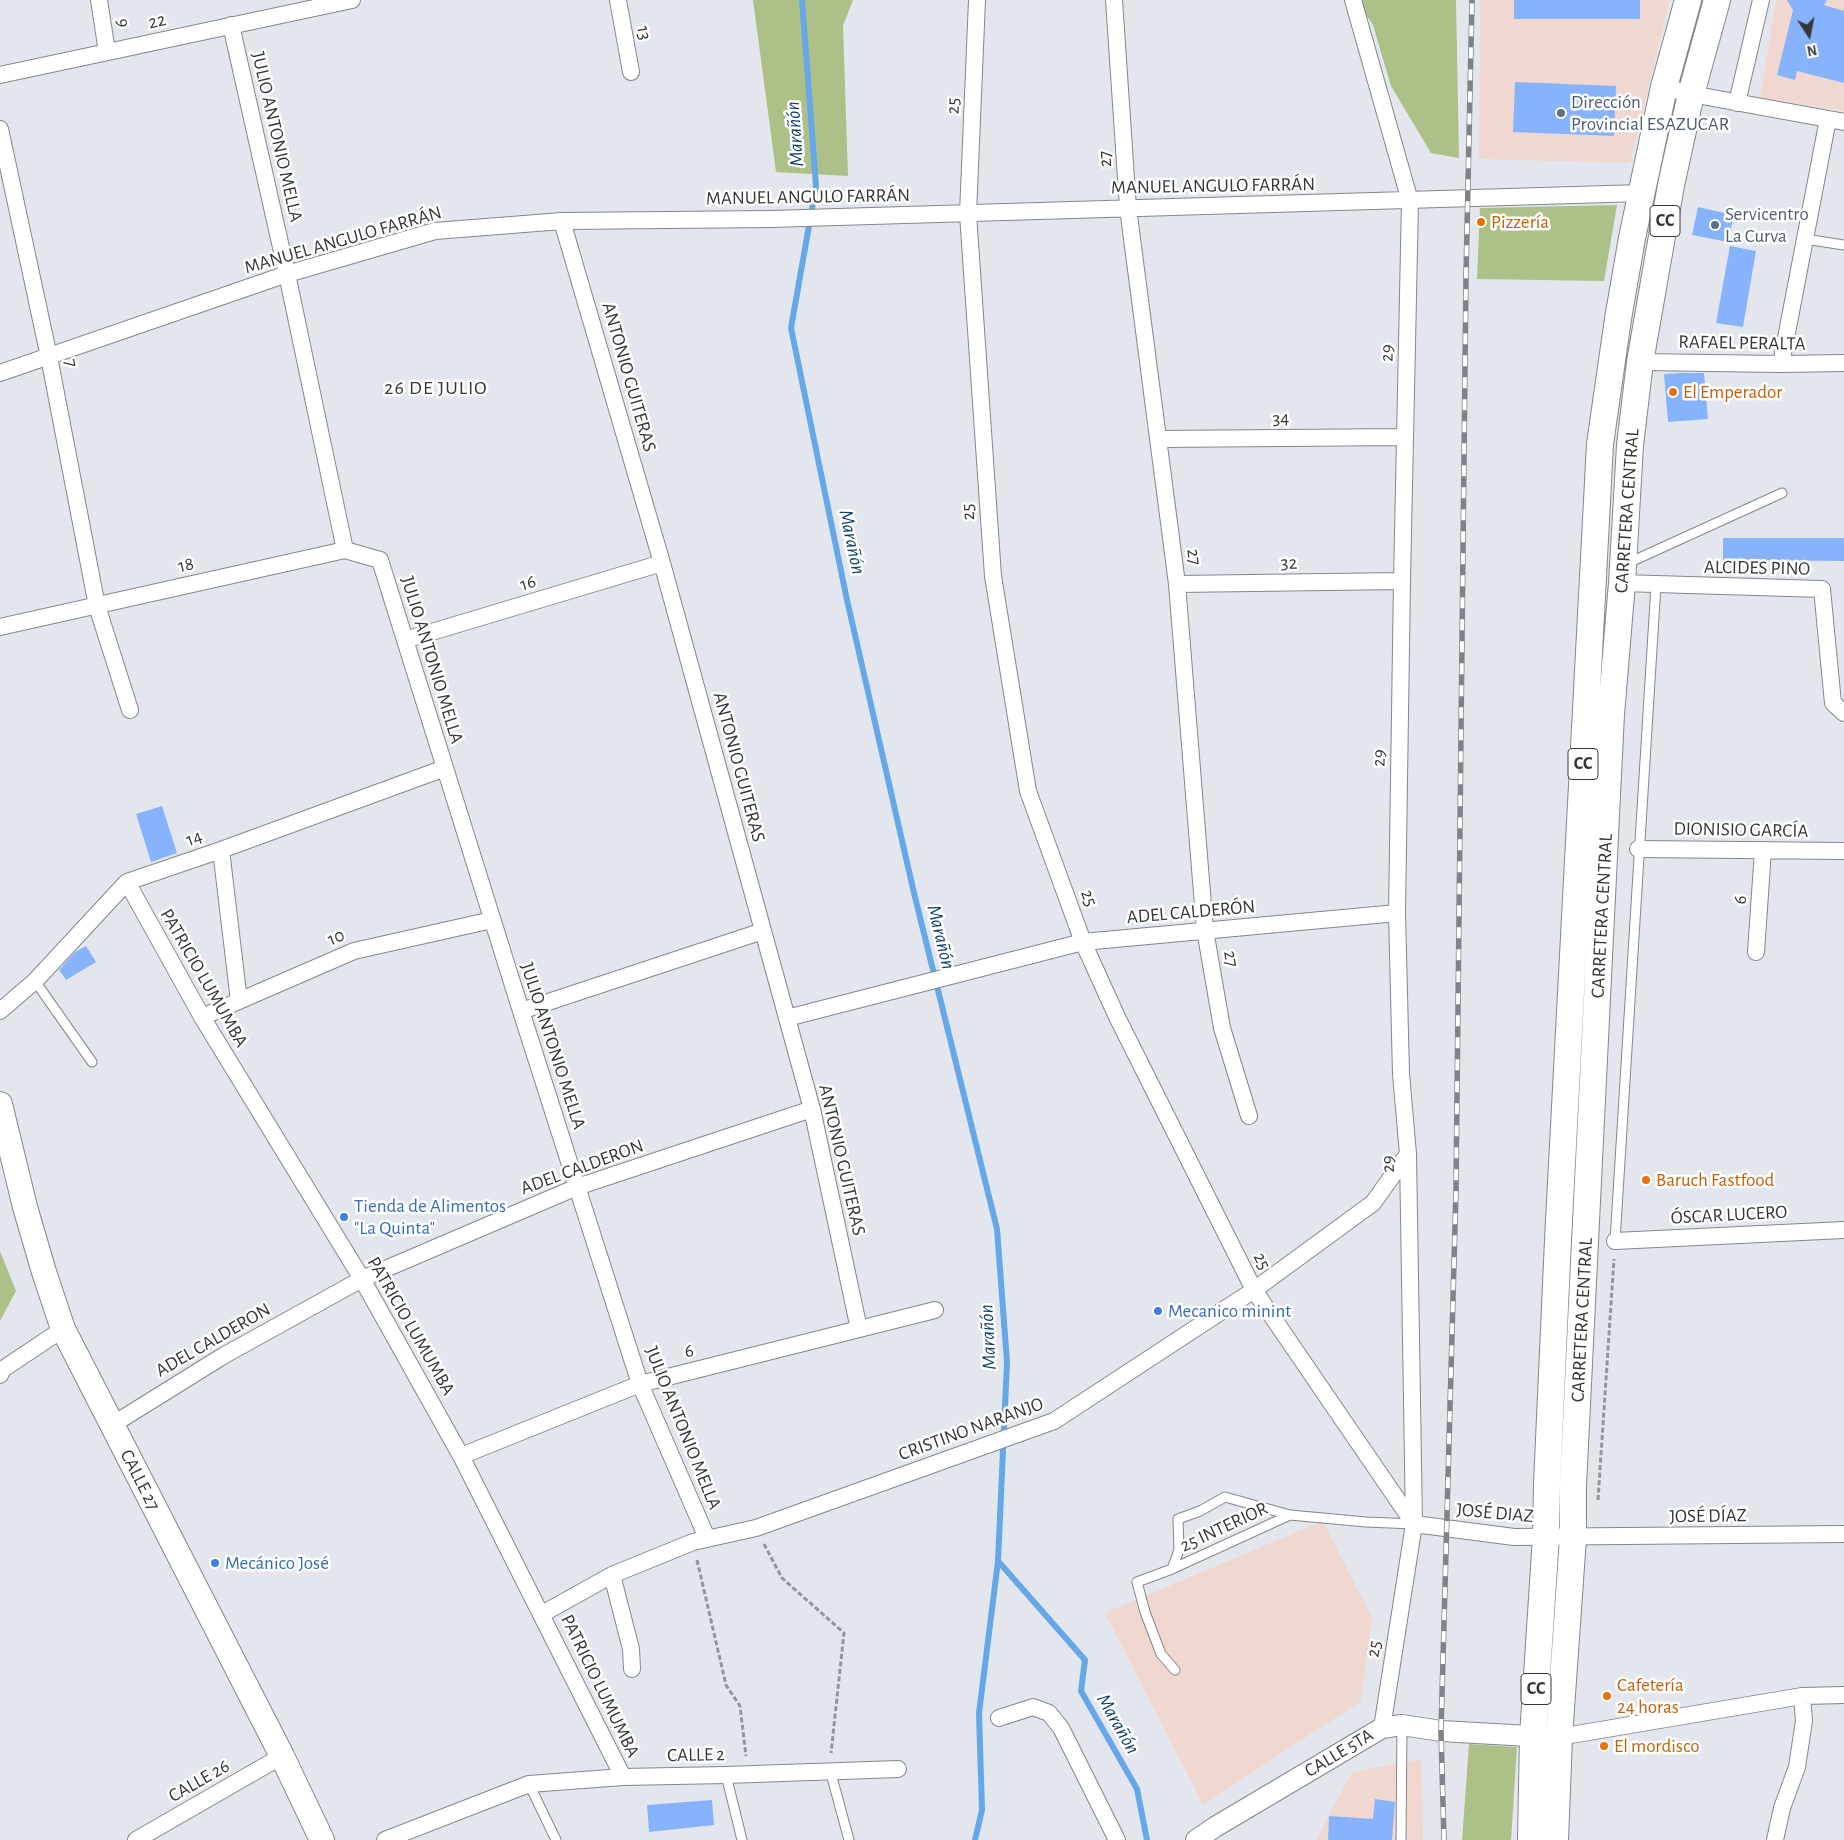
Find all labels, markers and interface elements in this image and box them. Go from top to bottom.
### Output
street label: 22 [146,8,168,34]
north arrow [1784,10,1834,60]
street label: 9 [111,17,135,29]
street label: 13 [632,24,656,42]
text: N [1806,42,1818,58]
street label: JULIO ANTONIO MELLA [246,50,308,224]
place label: Dirección Provincial ESAZUCAR [1571,91,1729,135]
street label: 25 [941,97,965,115]
water label: Marañón [781,100,809,168]
marker: Dirección Provincial ESAZUCAR [1555,107,1567,119]
street label: 27 [1093,150,1117,168]
street label: MANUEL ANGULO FARRÁN [1111,173,1315,199]
street label: MANUEL ANGULO FARRÁN [706,184,910,210]
street label: MANUEL ANGULO FARRÁN [242,201,444,279]
place label: Servicentro La Curva [1725,203,1809,247]
road number: CC [1650,206,1680,237]
place label: Pizzería [1491,211,1549,233]
marker: Pizzería [1475,216,1487,228]
marker: Servicentro La Curva [1709,219,1721,231]
street label: ANTONIO GUITERAS [597,300,661,454]
street label: RAFAEL PERALTA [1678,330,1806,356]
street label: 29 [1375,344,1399,362]
street label: 7 [59,357,83,369]
district label: 26 DE JULIO [383,376,489,400]
place label: El Emperador [1683,381,1782,403]
marker: El Emperador [1667,386,1679,398]
street label: 34 [1273,407,1289,429]
street label: CARRETERA CENTRAL [1610,428,1644,594]
street label: 25 [956,503,980,521]
water label: Marañón [833,507,871,577]
street label: 27 [1182,547,1206,567]
street label: 32 [1281,551,1297,575]
street label: 18 [176,552,196,578]
street label: ALCIDES PINO [1704,556,1810,580]
street label: 16 [517,570,539,596]
street label: JULIO ANTONIO MELLA [396,574,468,746]
street label: ANTONIO GUITERAS [708,690,770,844]
street label: 29 [1367,749,1391,767]
road number: CC [1568,749,1598,780]
street label: DIONISIO GARCÍA [1673,817,1809,843]
street label: 14 [183,825,205,851]
street label: CARRETERA CENTRAL [1586,833,1618,999]
street label: 25 [1075,886,1103,910]
street label: ADEL CALDERÓN [1126,895,1256,929]
street label: 6 [1728,895,1752,905]
water label: Marañón [921,902,961,972]
street label: PATRICIO LUMUMBA [155,905,253,1051]
street label: 10 [324,923,348,951]
street label: 27 [1218,949,1244,969]
street label: JULIO ANTONIO MELLA [515,960,591,1132]
street label: ANTONIO GUITERAS [814,1082,870,1238]
street label: ADEL CALDERON [517,1134,647,1200]
street label: 29 [1376,1155,1400,1173]
place label: Baruch Fastfood [1656,1169,1774,1191]
marker: Baruch Fastfood [1640,1174,1652,1186]
place label: Tienda de Alimentos "La Quinta" [354,1195,506,1239]
street label: ÓSCAR LUCERO [1670,1201,1788,1229]
marker: Tienda de Alimentos "La Quinta" [338,1211,350,1223]
street label: CARRETERA CENTRAL [1566,1237,1598,1403]
street label: 25 [1248,1248,1276,1274]
street label: PATRICIO LUMUMBA [362,1253,460,1399]
street label: ADEL CALDERON [151,1298,275,1382]
place label: Mecanico minint [1168,1300,1291,1322]
water label: Marañón [974,1304,1002,1370]
marker: Mecanico minint [1152,1305,1164,1317]
street label: 6 [682,1339,696,1363]
street label: JULIO ANTONIO MELLA [640,1343,726,1513]
street label: CRISTINO NARANJO [895,1392,1047,1466]
street label: CALLE 27 [115,1446,165,1514]
street label: 25 INTERIOR [1177,1497,1271,1557]
street label: JOSÉ DIAZ [1456,1498,1534,1528]
street label: JOSÉ DÍAZ [1669,1504,1747,1528]
place label: Mecánico José [225,1552,329,1574]
marker: Mecánico José [209,1557,221,1569]
street label: PATRICIO LUMUMBA [556,1611,644,1761]
street label: 25 [1361,1639,1387,1659]
road number: CC [1521,1674,1551,1705]
place label: Cafetería 24 horas [1617,1674,1684,1718]
water label: Marañón [1091,1690,1145,1758]
marker: Cafetería 24 horas [1601,1690,1613,1702]
street label: CALLE 5TA [1300,1724,1378,1782]
place label: El mordisco [1614,1735,1700,1757]
marker: El mordisco [1598,1740,1610,1752]
street label: CALLE 2 [667,1743,725,1767]
street label: CALLE 26 [164,1754,234,1808]

